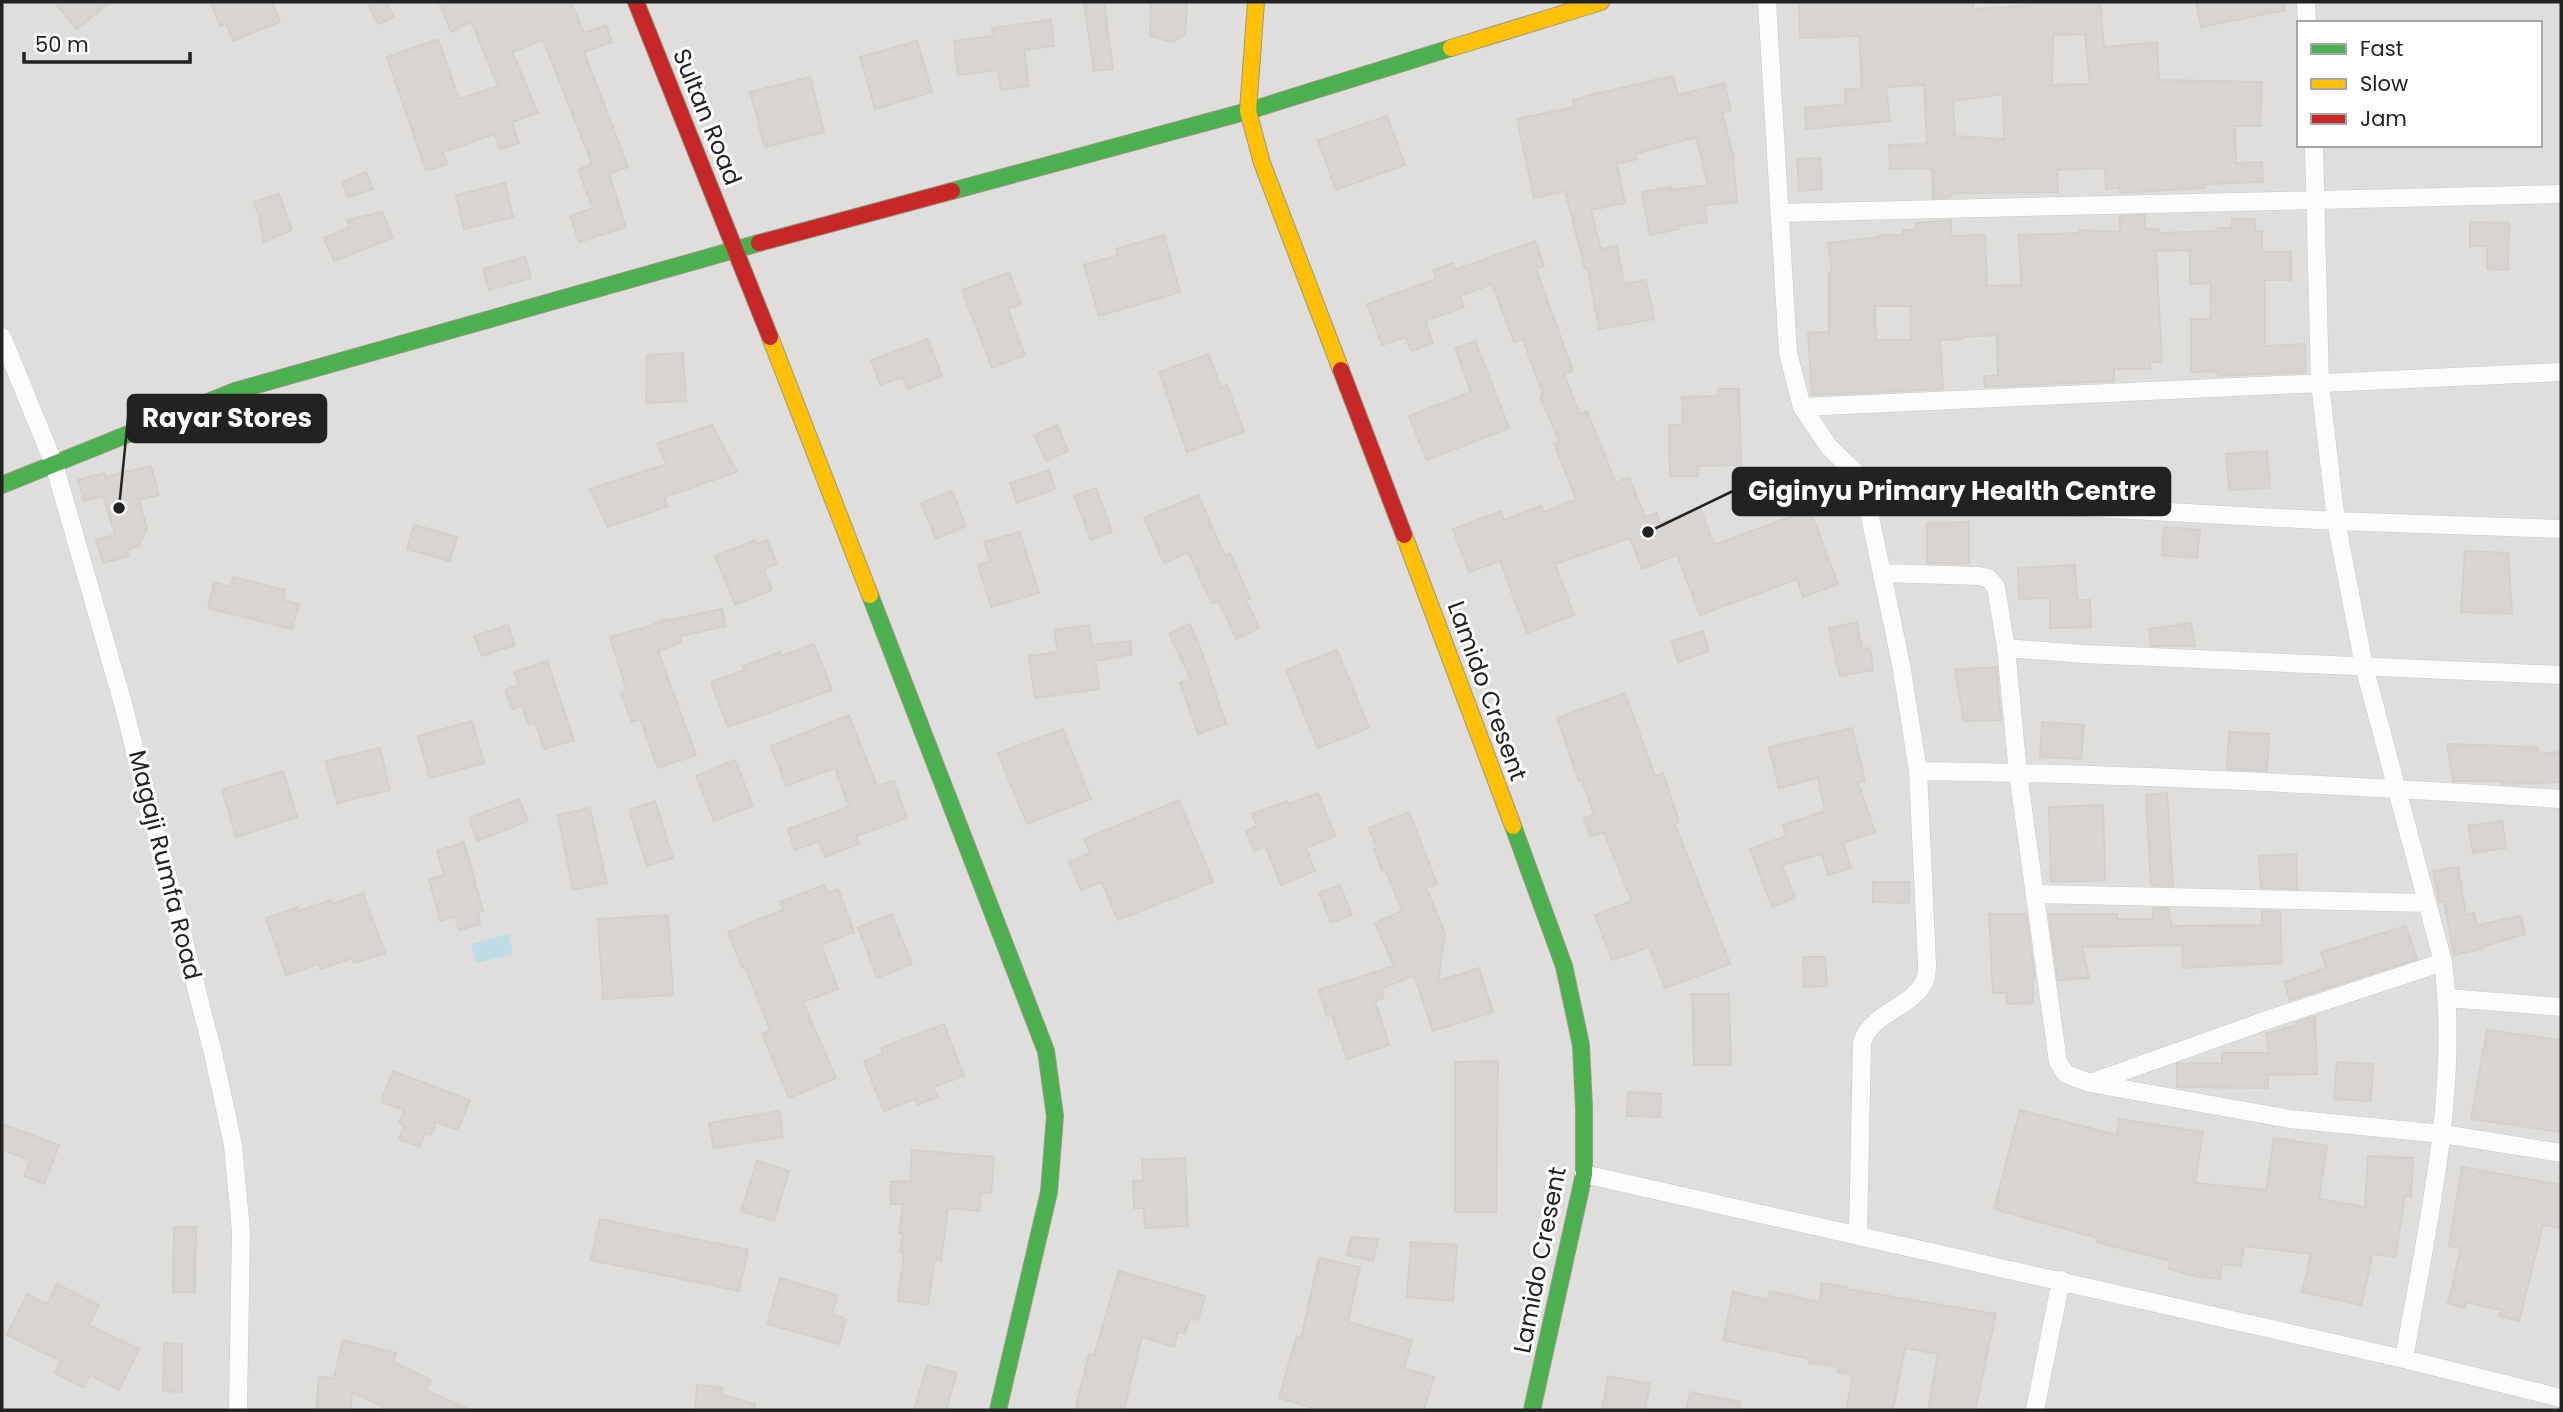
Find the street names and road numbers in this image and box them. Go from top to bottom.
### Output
street label: Sultan Road [665,44,750,190]
street label: Lamido Cresent [1440,596,1535,785]
street label: Magaji Rumfa Road [121,747,210,983]
street label: Lamido Cresent [1505,1164,1574,1356]

